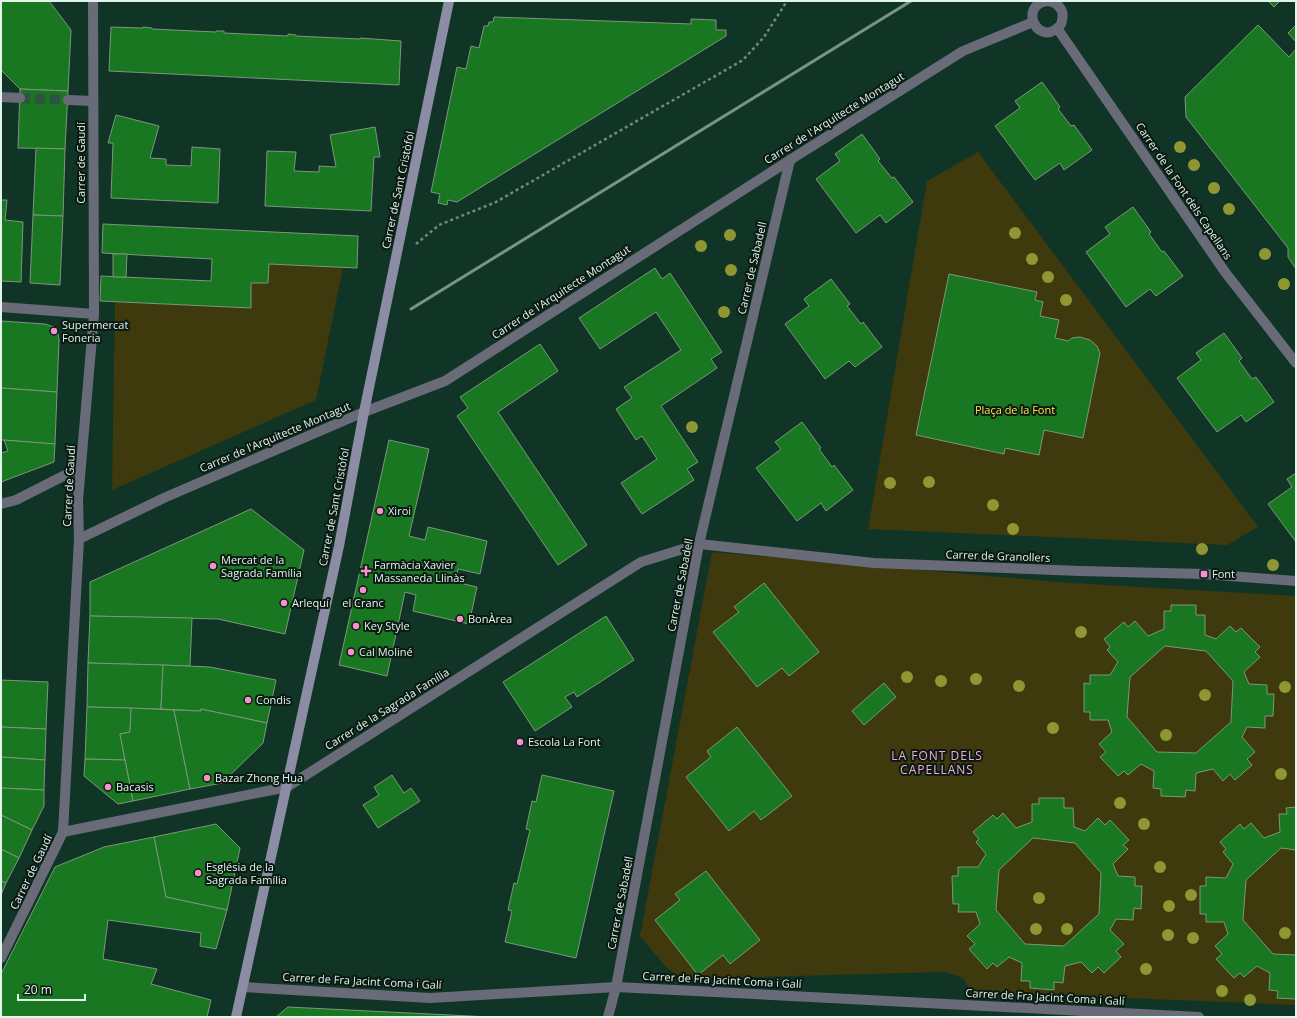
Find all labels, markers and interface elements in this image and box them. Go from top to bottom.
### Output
street label: Carrer de l'Arquitecte Montagut [761,68,907,167]
street label: Carrer de la Font dels Capellans [1133,119,1236,262]
street label: Carrer de Gaudí [73,122,88,204]
street label: Carrer de Sant Cristòfol [378,130,417,250]
street label: Carrer de Sabadell [734,220,769,316]
street label: Carrer de l'Arquitecte Montagut [489,241,633,342]
place label: Supermercat Foneria [62,317,128,345]
marker: Supermercat Foneria [49,326,59,336]
street label: Carrer de l'Arquitecte Montagut [197,398,353,475]
park label: Plaça de la Font [975,402,1055,417]
street label: Carrer de Gaudí [59,445,78,527]
street label: Carrer de Sant Cristòfol [315,447,352,567]
place label: Xiroi [388,503,411,518]
marker: Xiroi [375,506,385,516]
street label: Carrer de Sabadell [663,537,696,633]
street label: Carrer de Granollers [945,546,1051,565]
place label: Mercat de la Sagrada Família [221,552,302,580]
place label: Farmàcia Xavier Massaneda Llinàs [374,557,465,585]
marker: Mercat de la Sagrada Família [208,561,218,571]
marker: Farmàcia Xavier Massaneda Llinàs [361,566,371,576]
place label: Font [1212,566,1235,581]
marker: Font [1199,569,1209,579]
marker: el Cranc [358,585,368,595]
place label: Arlequí [292,595,329,610]
place label: el Cranc [342,595,384,610]
marker: Arlequí [279,598,289,608]
place label: BonÀrea [468,611,512,626]
marker: BonÀrea [455,614,465,624]
place label: Key Style [364,618,410,633]
marker: Key Style [351,621,361,631]
place label: Cal Moliné [359,644,413,659]
marker: Cal Moliné [346,647,356,657]
street label: Carrer de la Sagrada Família [322,664,452,753]
place label: Condis [256,692,291,707]
marker: Condis [243,695,253,705]
place label: Escola La Font [528,734,601,749]
marker: Escola La Font [515,737,525,747]
district label: LA FONT DELS CAPELLANS [891,747,983,778]
place label: Bazar Zhong Hua [215,770,303,785]
marker: Bazar Zhong Hua [202,773,212,783]
place label: Bacasis [116,779,154,794]
marker: Bacasis [103,782,113,792]
street label: Carrer de Gaudí [6,832,55,912]
street label: Carrer de Sabadell [603,855,636,951]
place label: Església de la Sagrada Família [206,859,287,887]
marker: Església de la Sagrada Família [193,868,203,878]
street label: Carrer de Fra Jacint Coma i Galí [642,968,802,991]
street label: Carrer de Fra Jacint Coma i Galí [282,969,442,992]
scale bar [18,976,85,1002]
text: 20 m [24,981,52,998]
street label: Carrer de Fra Jacint Coma i Galí [965,985,1125,1008]

